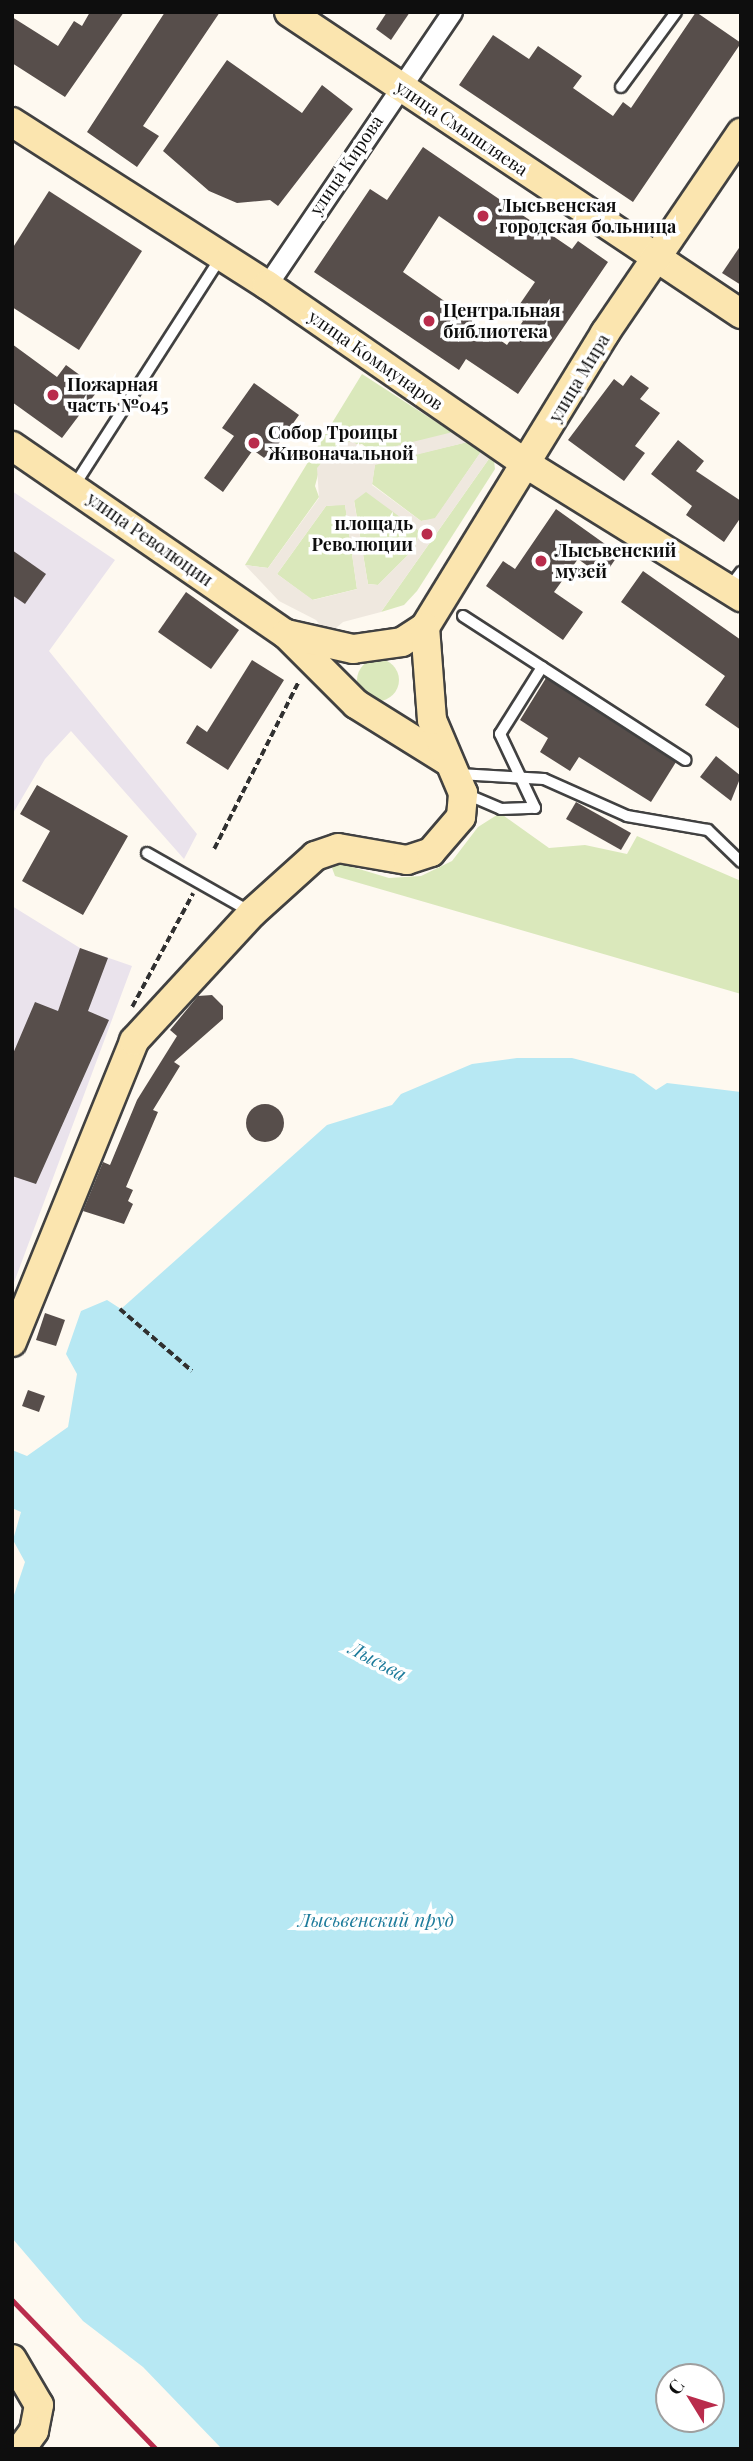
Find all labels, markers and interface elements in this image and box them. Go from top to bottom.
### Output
street label: улица Смышляева [392,76,532,180]
street label: улица Кирова [305,111,387,219]
place label: Лысьвенская городская больница [499,195,676,238]
marker: Лысьвенская городская больница [473,206,493,226]
place label: Центральная библиотека [443,300,561,342]
street label: улица Коммунаров [304,305,448,415]
marker: Центральная библиотека [421,313,437,329]
street label: улица Мира [544,330,614,426]
place label: Пожарная часть №045 [67,374,168,416]
marker: Пожарная часть №045 [45,387,61,403]
place label: Собор Троицы Живоначальной [268,422,414,464]
marker: Собор Троицы Живоначальной [246,435,262,451]
street label: улица Революции [83,487,217,591]
place label: площадь Революции [312,513,413,556]
marker: площадь Революции [419,526,435,542]
place label: Лысьвенский музей [555,540,676,582]
marker: Лысьвенский музей [533,553,549,569]
water label: Лысьва [345,1636,411,1686]
water label: Лысьвенский пруд [298,1909,454,1931]
north arrow [655,2363,725,2433]
text: С [661,2373,689,2400]

